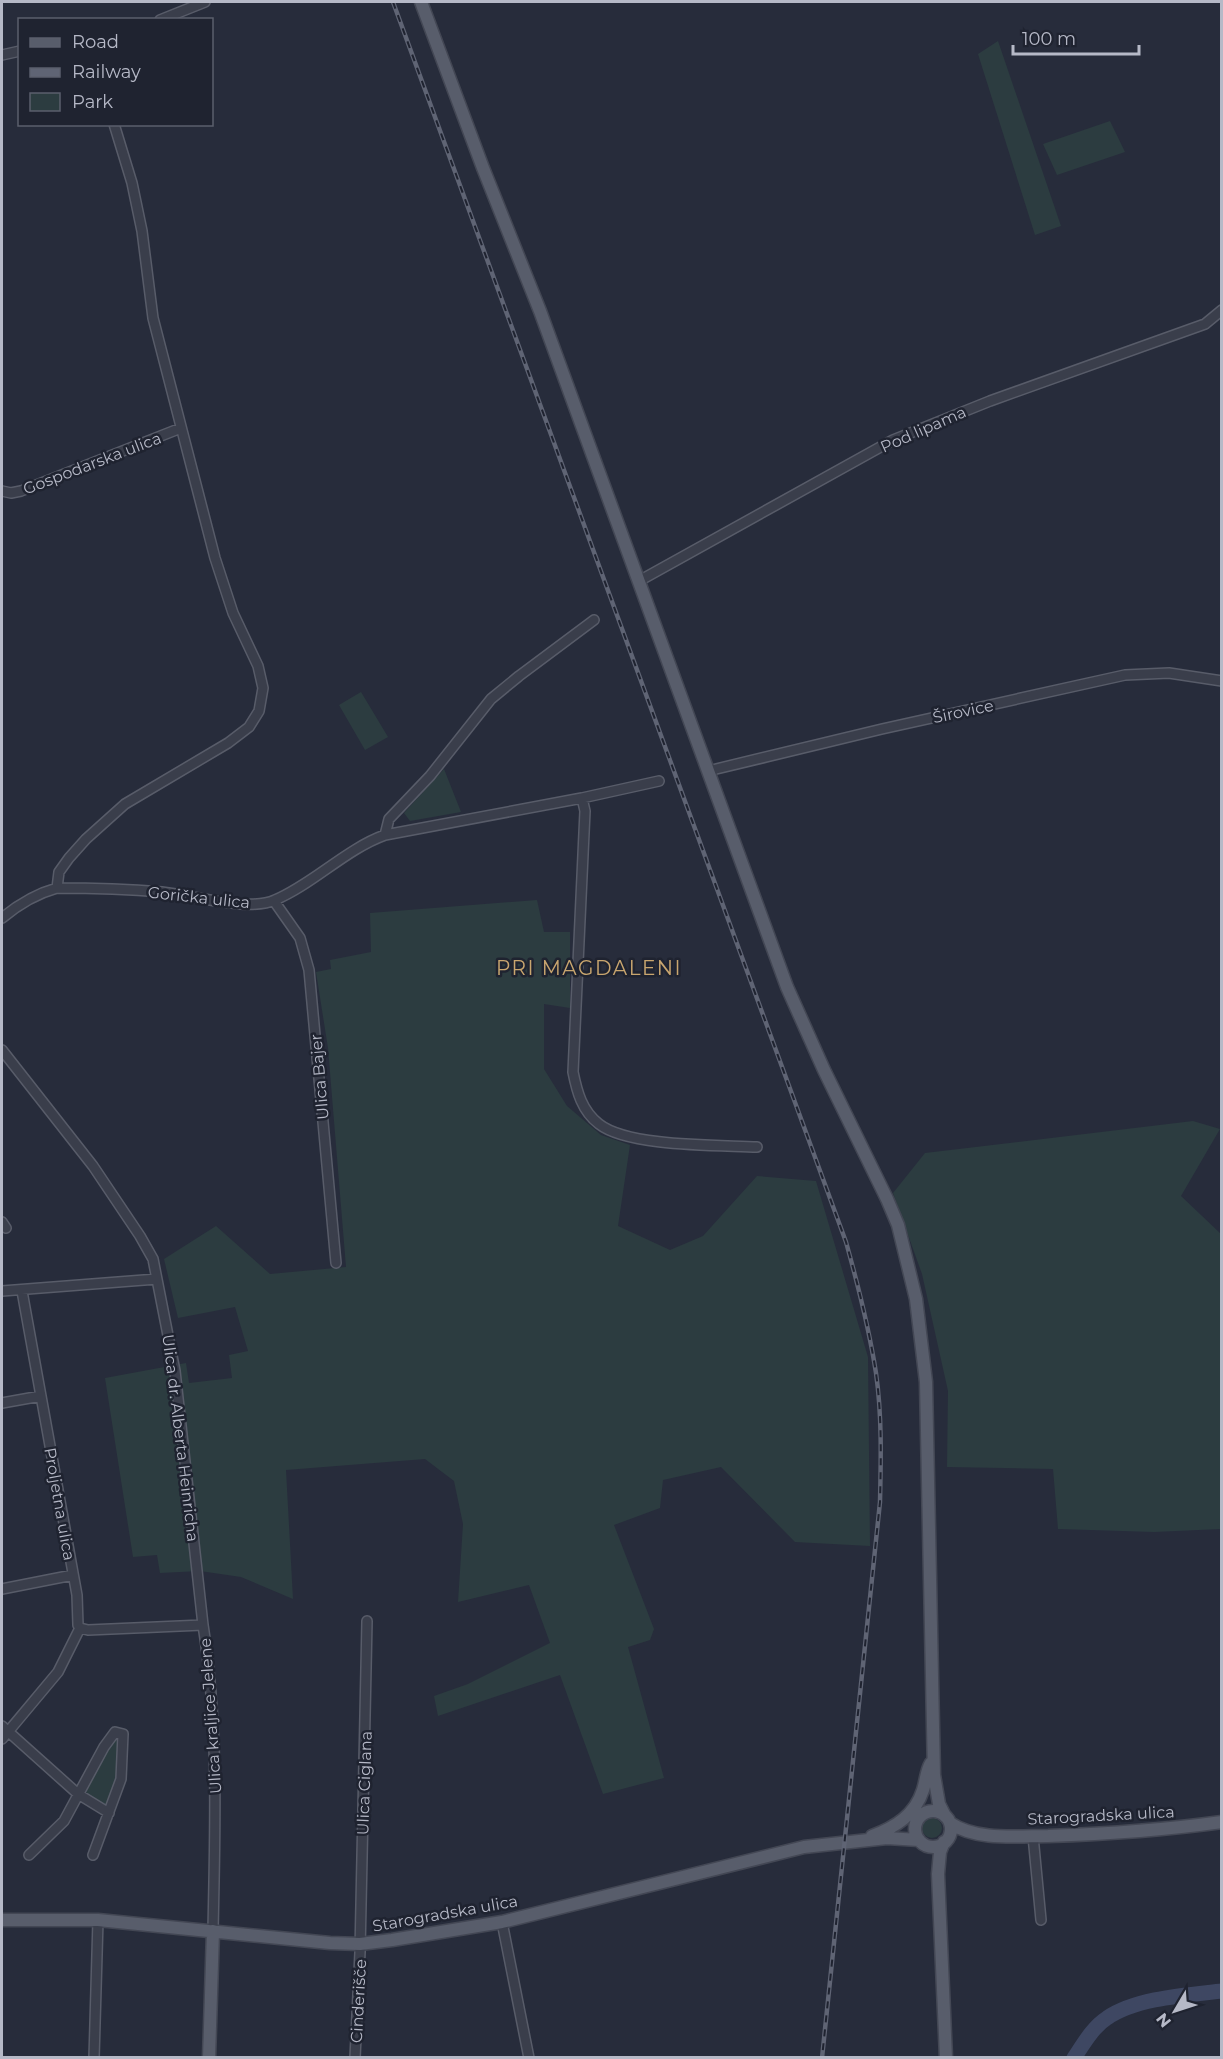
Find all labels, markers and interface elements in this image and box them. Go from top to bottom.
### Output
legend [18,18,213,126]
scale bar [1013,18,1139,56]
text: 100 m [1022,28,1076,50]
text: Road [72,31,119,53]
text: Railway [72,61,141,83]
text: Park [72,91,113,113]
street label: Pod lipama [877,402,969,457]
street label: Gospodarska ulica [20,428,164,499]
street label: Širovice [931,696,995,727]
street label: Gorička ulica [147,883,251,912]
district label: PRI MAGDALENI [496,956,682,980]
street label: Ulica Bajer [306,1033,333,1121]
street label: Ulica dr. Alberta Heinricha [158,1333,203,1543]
street label: Proljetna ulica [40,1446,79,1562]
street label: Ulica kraljice Jelene [196,1637,225,1795]
street label: Ulica Ciglana [353,1730,376,1836]
street label: Starogradska ulica [1027,1802,1175,1829]
street label: Starogradska ulica [371,1891,519,1936]
street label: Cinderišče [347,1959,370,2043]
north arrow [1145,1981,1205,2041]
text: N [1152,2009,1175,2031]

